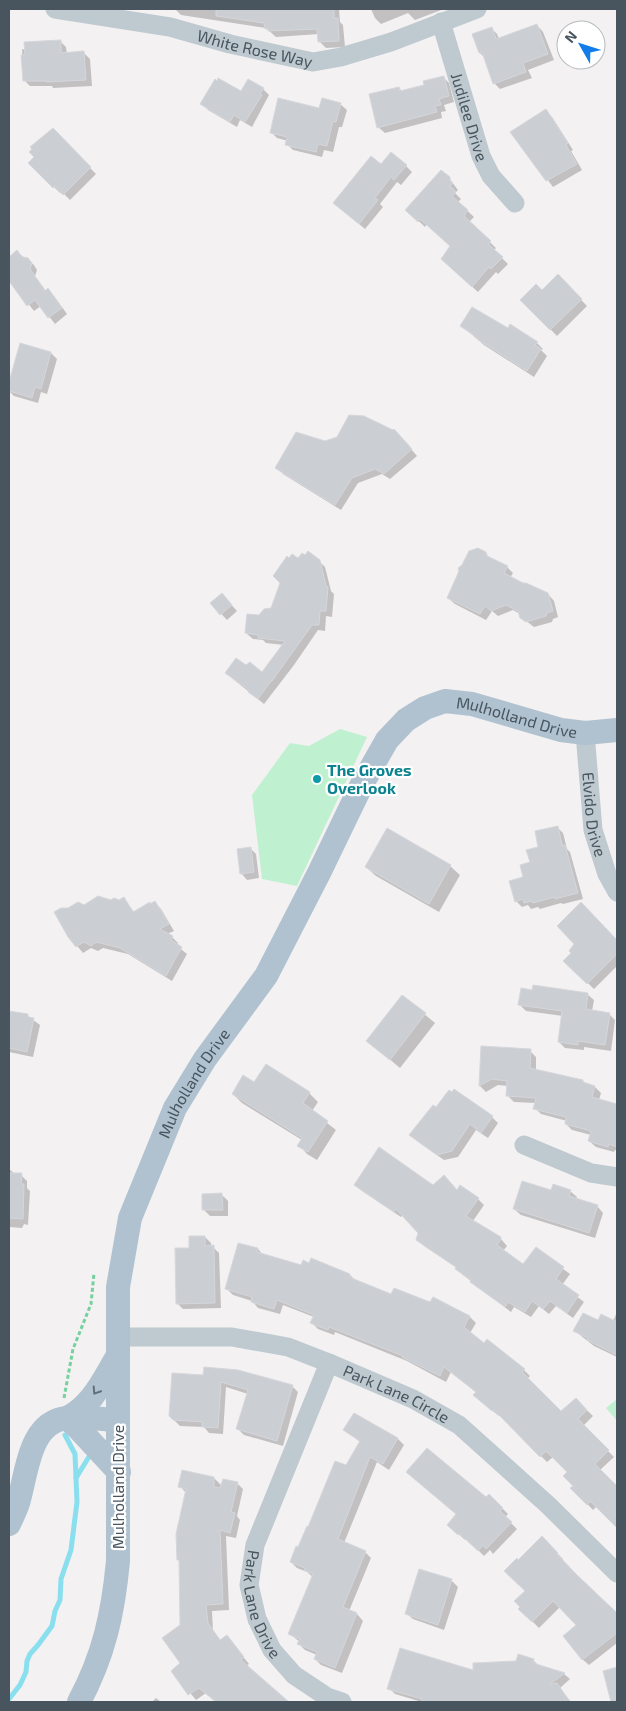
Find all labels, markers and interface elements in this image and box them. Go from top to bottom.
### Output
north arrow [556,20,606,70]
street label: White Rose Way [195,25,315,71]
text: N [561,27,580,46]
street label: Judilee Drive [448,70,492,164]
street label: Mulholland Drive [455,692,578,741]
place label: The Groves Overlook [327,760,412,797]
street label: Elvido Drive [579,771,611,859]
marker: The Groves Overlook [311,773,323,785]
street label: Mulholland Drive [154,1024,233,1141]
street label: Park Lane Circle [341,1360,453,1427]
one-way arrow [93,1386,102,1395]
street label: Mulholland Drive [108,1425,127,1549]
street label: Park Lane Drive [240,1549,285,1662]

